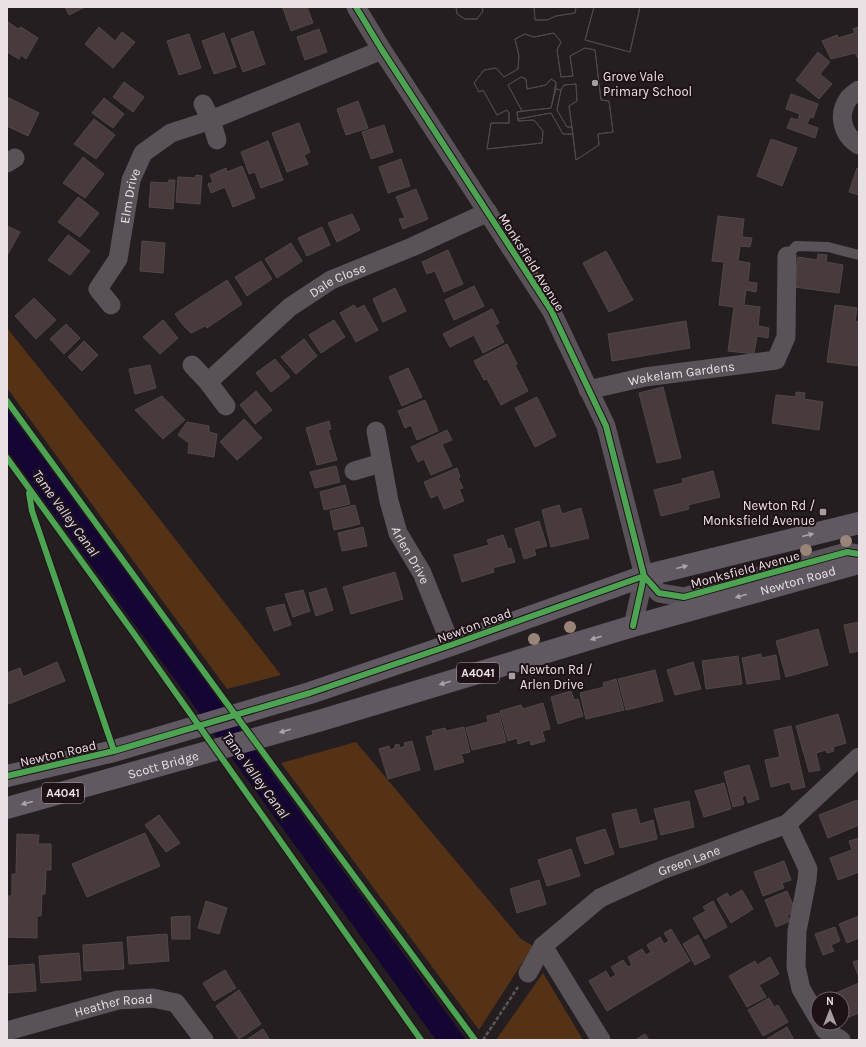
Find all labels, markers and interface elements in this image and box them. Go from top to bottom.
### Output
place label: Grove Vale Primary School [603,69,692,99]
marker: Grove Vale Primary School [590,78,600,88]
street label: Elm Drive [117,165,144,225]
street label: Monksfield Avenue [495,211,568,314]
street label: Dale Close [306,260,368,300]
street label: Wakelam Gardens [627,358,736,389]
water label: Tame Valley Canal [28,467,103,560]
place label: Newton Rd / Monksfield Avenue [703,498,815,528]
marker: Newton Rd / Monksfield Avenue [818,507,828,517]
street label: Arlen Drive [389,525,433,586]
one-way arrow [802,532,814,538]
street label: Monksfield Avenue [689,548,802,591]
one-way arrow [675,563,688,569]
street label: Newton Road [758,563,837,598]
one-way arrow [734,593,746,599]
street label: Newton Road [435,605,513,646]
one-way arrow [590,635,602,641]
place label: Newton Rd / Arlen Drive [520,662,593,692]
road number: A4041 [457,663,499,683]
marker: Newton Rd / Arlen Drive [507,671,517,681]
one-way arrow [438,680,450,686]
one-way arrow [279,728,291,734]
water label: Tame Valley Canal [218,729,293,822]
street label: Newton Road [19,737,98,770]
street label: Scott Bridge [126,748,201,782]
road number: A4041 [42,783,84,803]
one-way arrow [21,800,33,806]
street label: Green Lane [656,842,722,879]
street label: Heather Road [73,991,153,1020]
north arrow [810,991,850,1031]
text: N [826,995,834,1008]

